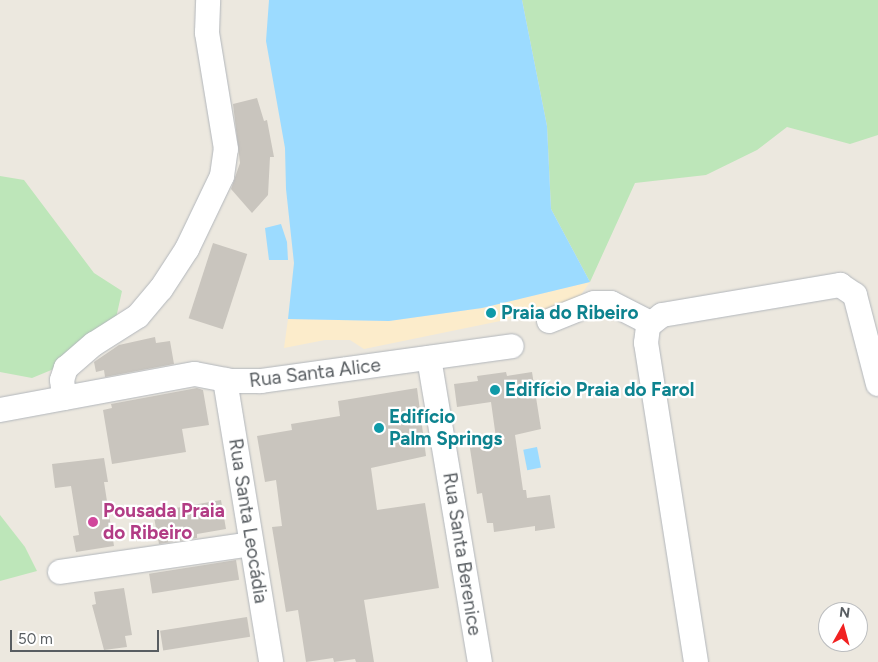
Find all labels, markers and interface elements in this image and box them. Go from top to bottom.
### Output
place label: Praia do Ribeiro [501,302,639,324]
marker: Praia do Ribeiro [485,307,497,319]
street label: Rua Santa Alice [248,354,382,392]
place label: Edifício Praia do Farol [505,379,694,401]
marker: Edifício Praia do Farol [489,384,501,396]
place label: Edifício Palm Springs [389,406,502,450]
marker: Edifício Palm Springs [373,422,385,434]
street label: Rua Santa Leocádia [224,437,272,605]
street label: Rua Santa Berenice [438,471,486,637]
place label: Pousada Praia do Ribeiro [103,500,225,544]
marker: Pousada Praia do Ribeiro [87,516,99,528]
north arrow [818,602,868,652]
text: N [838,604,851,622]
scale bar [12,620,161,652]
text: 50 m [18,630,53,648]

